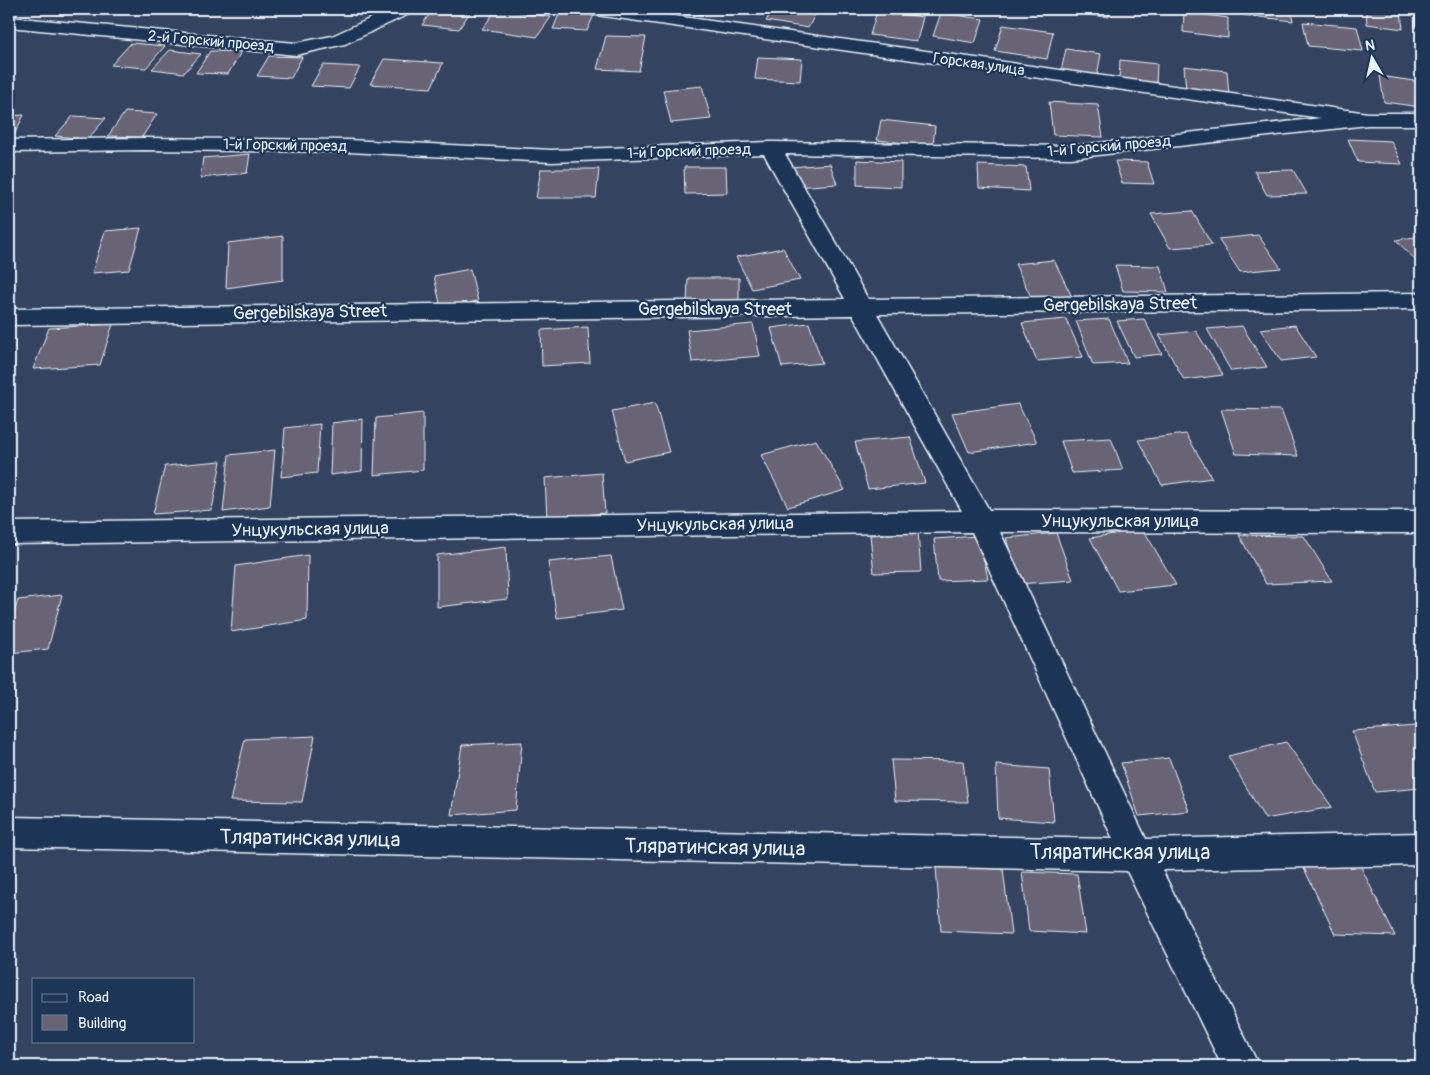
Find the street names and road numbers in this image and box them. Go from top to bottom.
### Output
street label: 2-й Горский проезд [147,27,275,56]
street label: Горская улица [932,49,1026,80]
street label: 1-й Горский проезд [1046,132,1172,161]
street label: 1-й Горский проезд [223,135,347,156]
street label: 1-й Горский проезд [627,140,751,163]
street label: Gergebilskaya Street [1043,292,1198,317]
street label: Gergebilskaya Street [638,298,793,321]
street label: Gergebilskaya Street [233,300,388,325]
street label: Унцукульская улица [1041,510,1199,533]
street label: Унцукульская улица [636,512,794,537]
street label: Унцукульская улица [231,517,389,542]
street label: Тляратинская улица [219,823,401,854]
street label: Тляратинская улица [624,832,806,863]
street label: Тляратинская улица [1030,839,1210,866]

